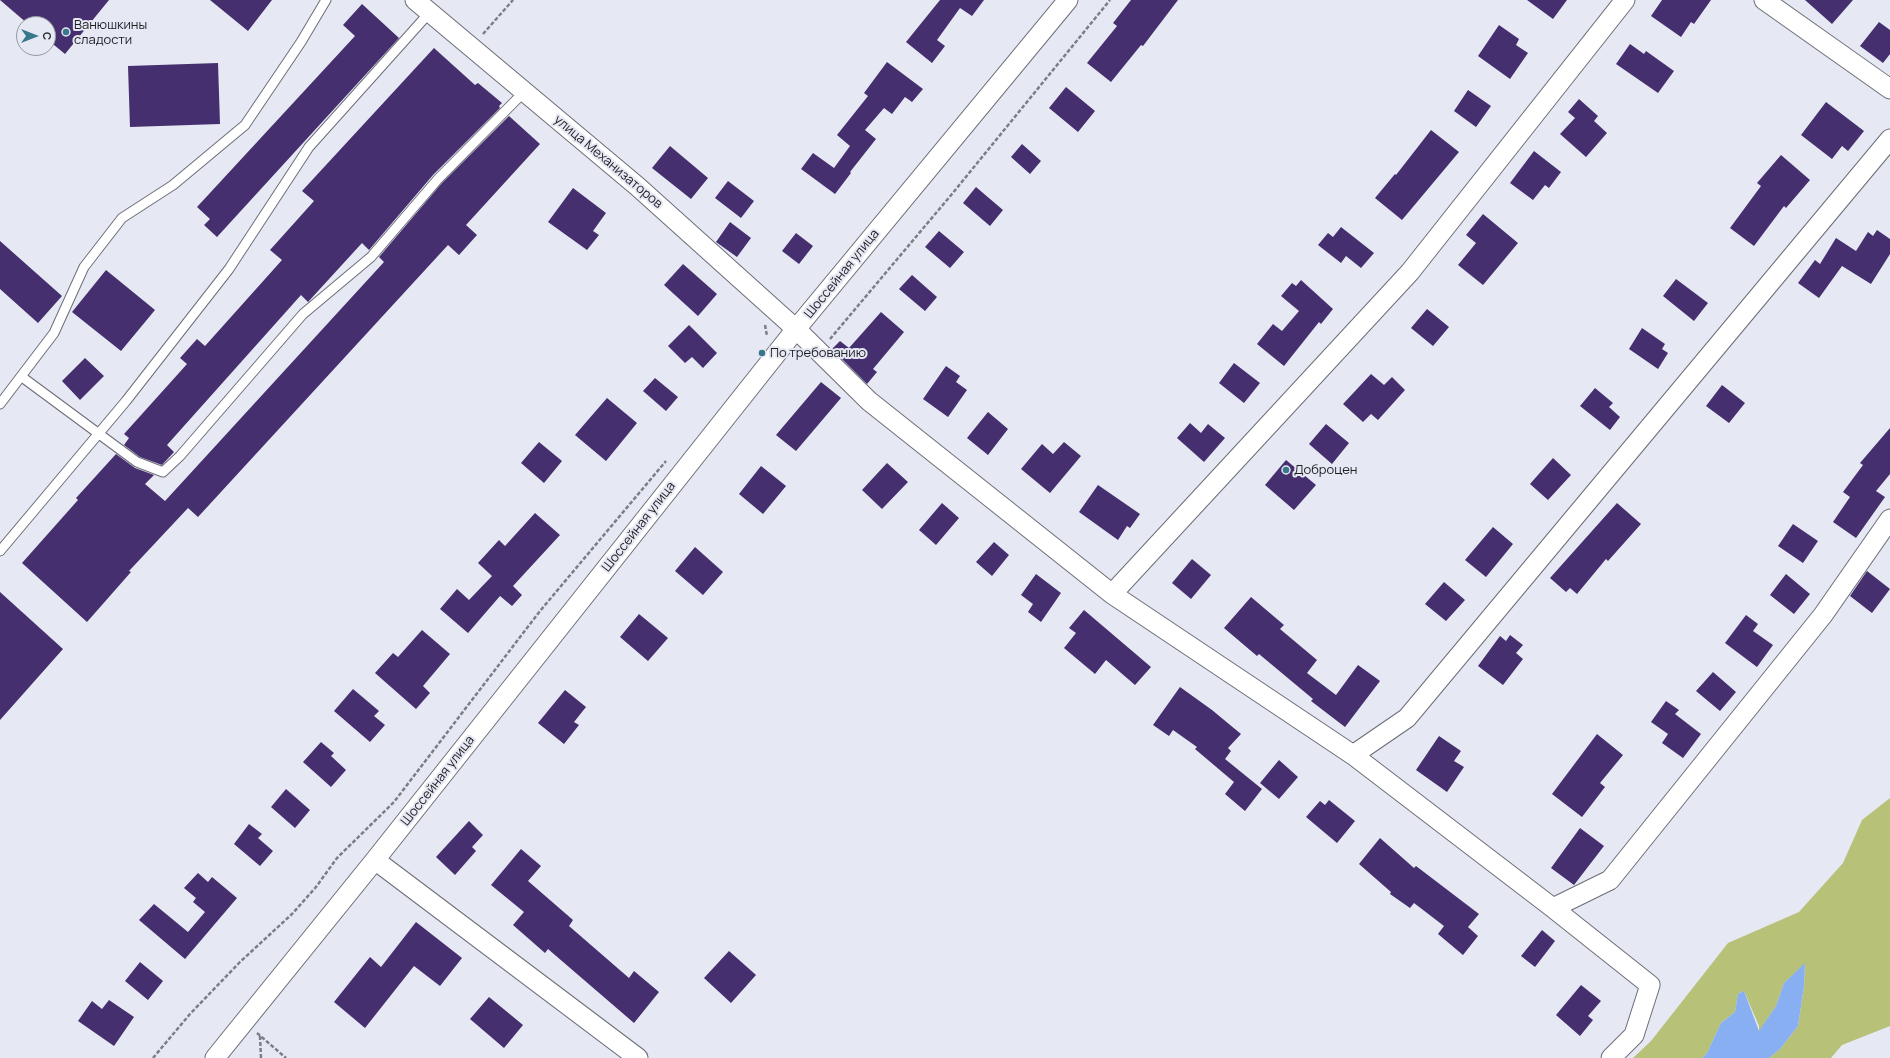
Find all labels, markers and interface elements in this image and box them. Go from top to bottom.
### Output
north arrow [16,16,56,56]
place label: Ванюшкины сладости [74,17,147,48]
marker: Ванюшкины сладости [61,27,71,37]
text: С [40,32,55,40]
street label: улица Механизаторов [551,112,665,212]
street label: Шоссейная улица [801,226,883,322]
place label: По требованию [770,345,866,361]
marker: По требованию [757,348,767,358]
place label: Доброцен [1294,462,1358,478]
marker: Доброцен [1281,465,1291,475]
street label: Шоссейная улица [599,479,679,575]
street label: Шоссейная улица [398,733,478,829]

